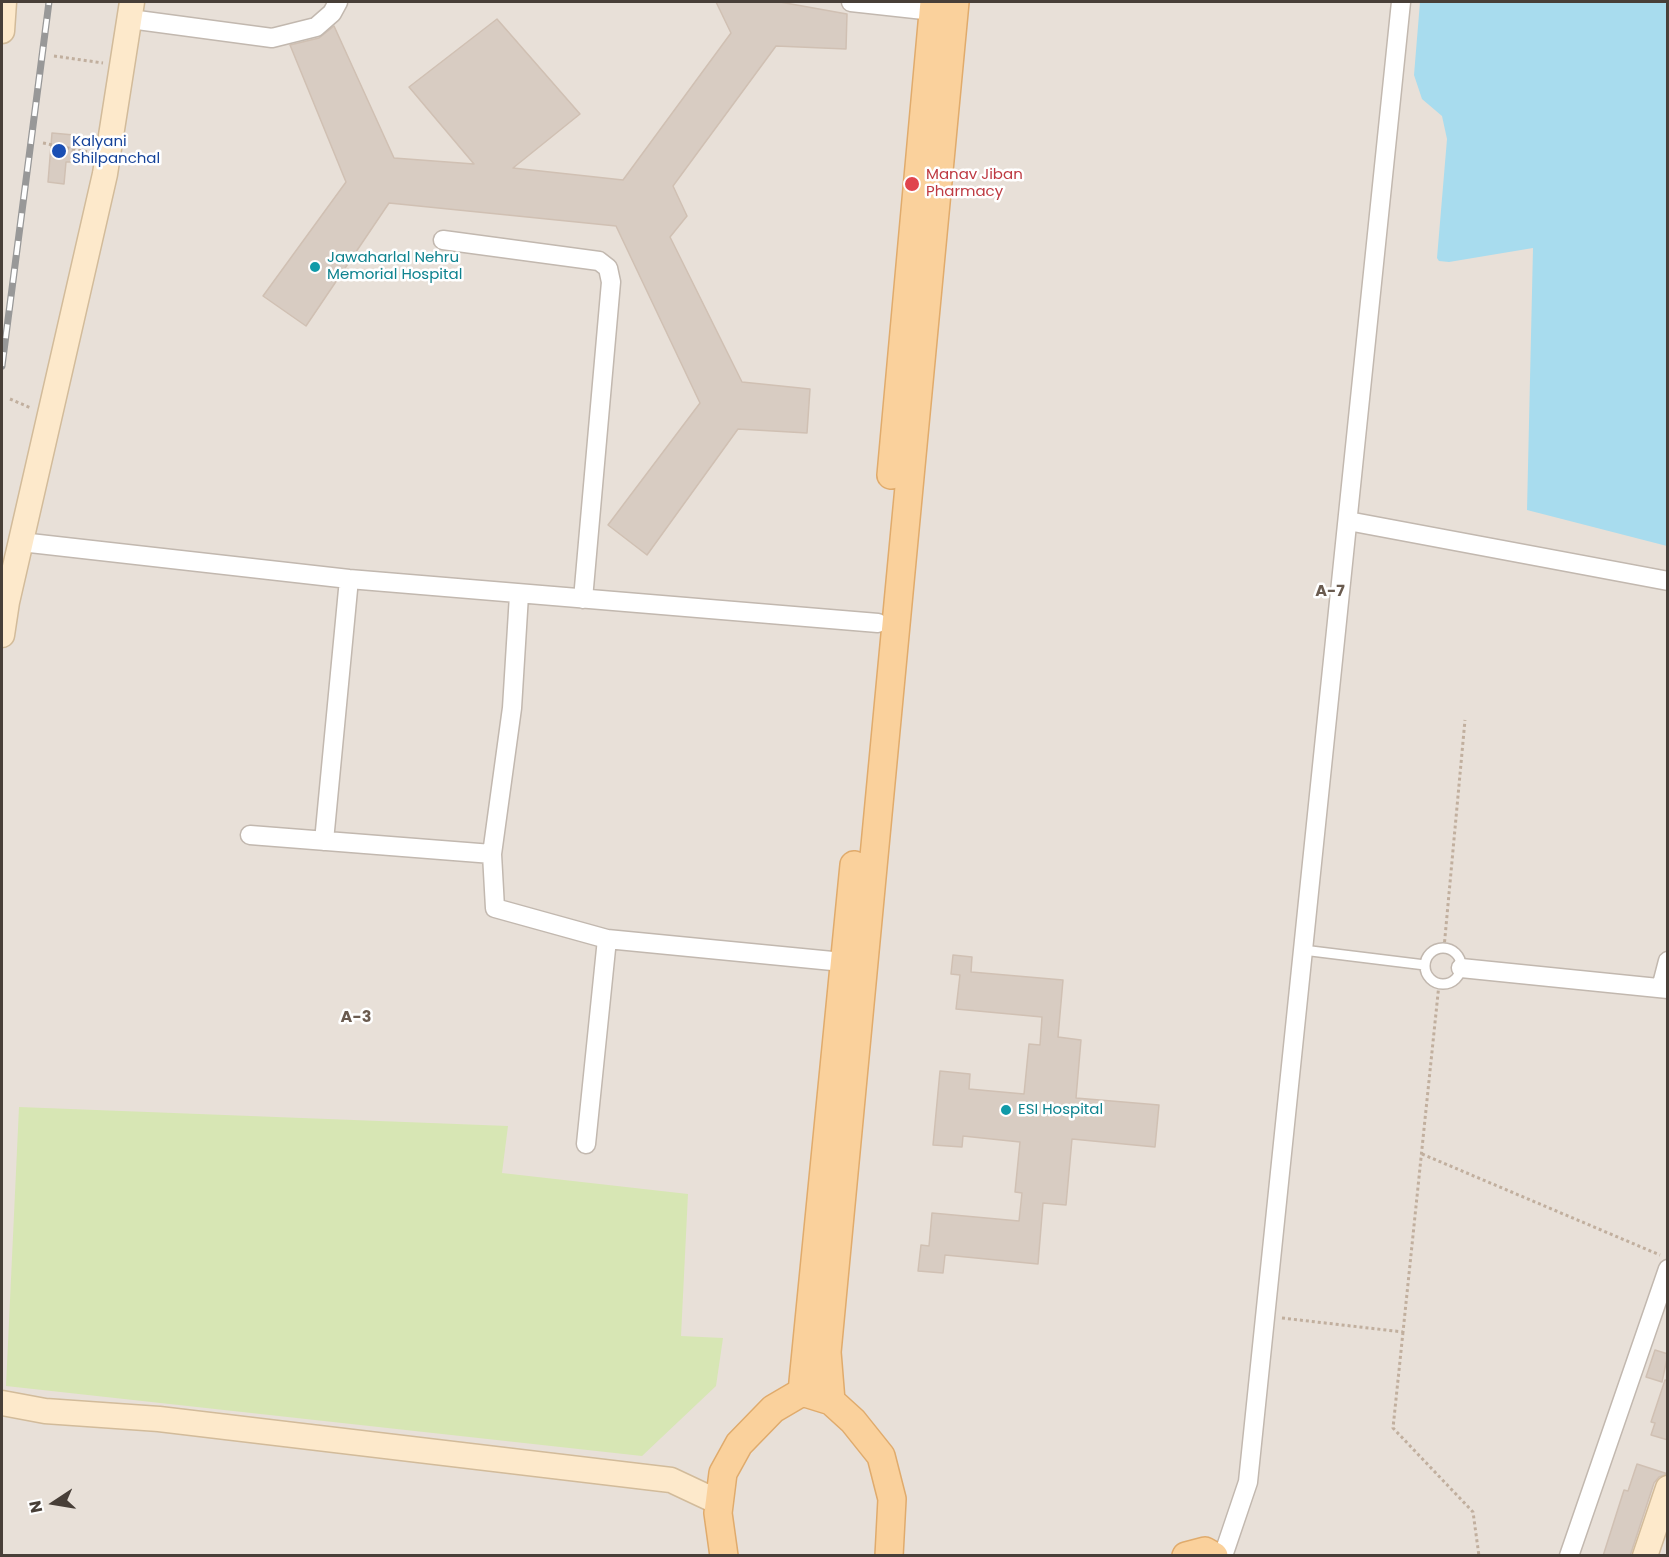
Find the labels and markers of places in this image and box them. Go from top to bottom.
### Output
place label: Kalyani Shilpanchal [72,133,160,168]
marker: Kalyani Shilpanchal [50,142,68,160]
place label: Manav Jiban Pharmacy [926,166,1023,201]
marker: Manav Jiban Pharmacy [903,175,921,193]
place label: Jawaharlal Nehru Memorial Hospital [327,249,462,284]
marker: Jawaharlal Nehru Memorial Hospital [308,260,322,274]
place label: ESI Hospital [1018,1101,1103,1119]
marker: ESI Hospital [999,1103,1013,1117]

